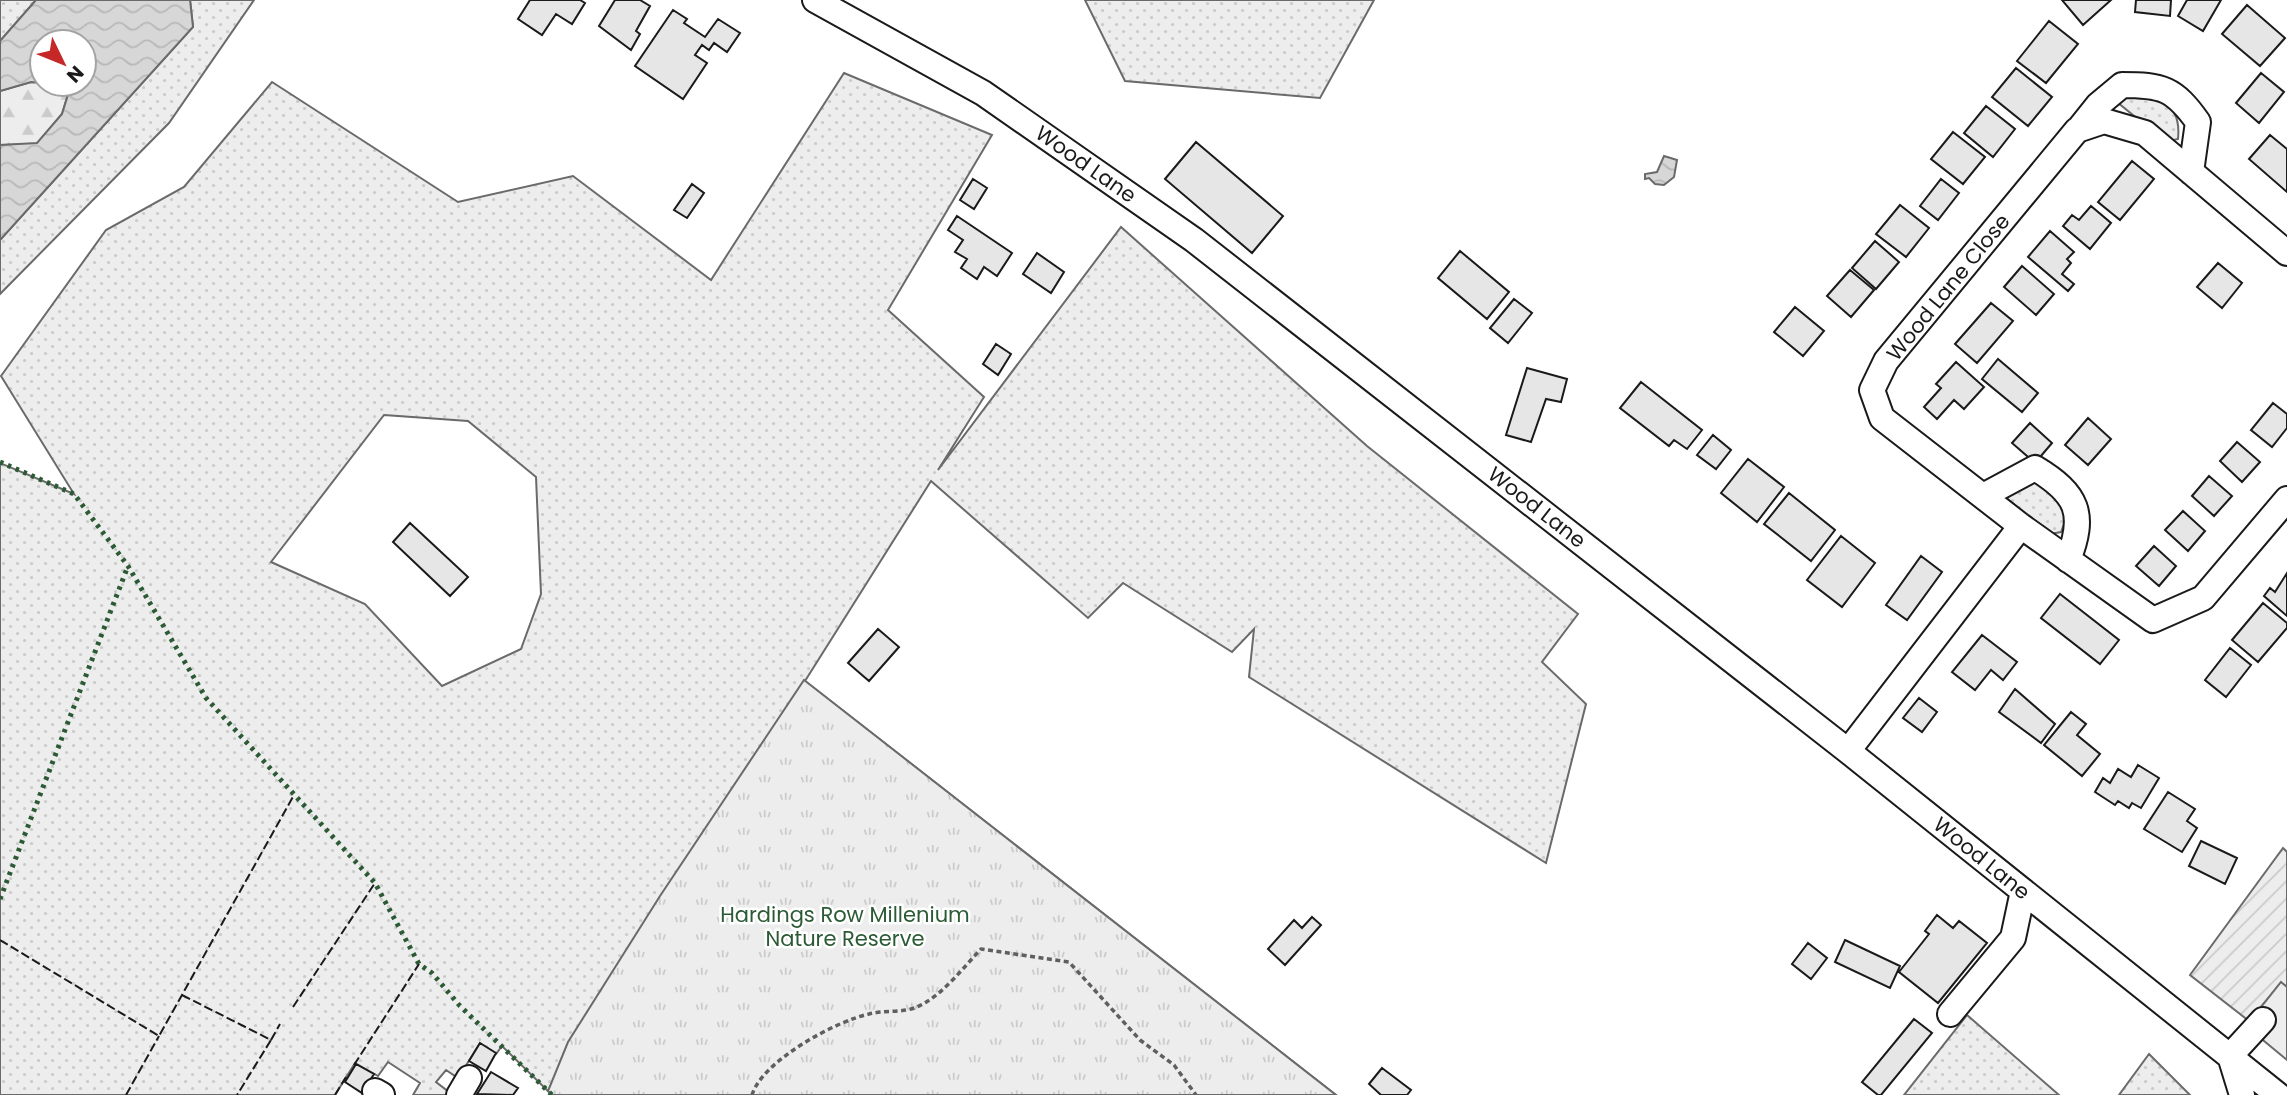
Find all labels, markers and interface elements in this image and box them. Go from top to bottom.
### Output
north arrow [28,28,98,98]
text: N [60,60,90,89]
street label: Wood Lane [1030,119,1142,209]
street label: Wood Lane Close [1880,207,2016,367]
street label: Wood Lane [1482,460,1592,554]
street label: Wood Lane [1927,810,2037,906]
park label: Hardings Row Millenium Nature Reserve [720,900,970,953]

